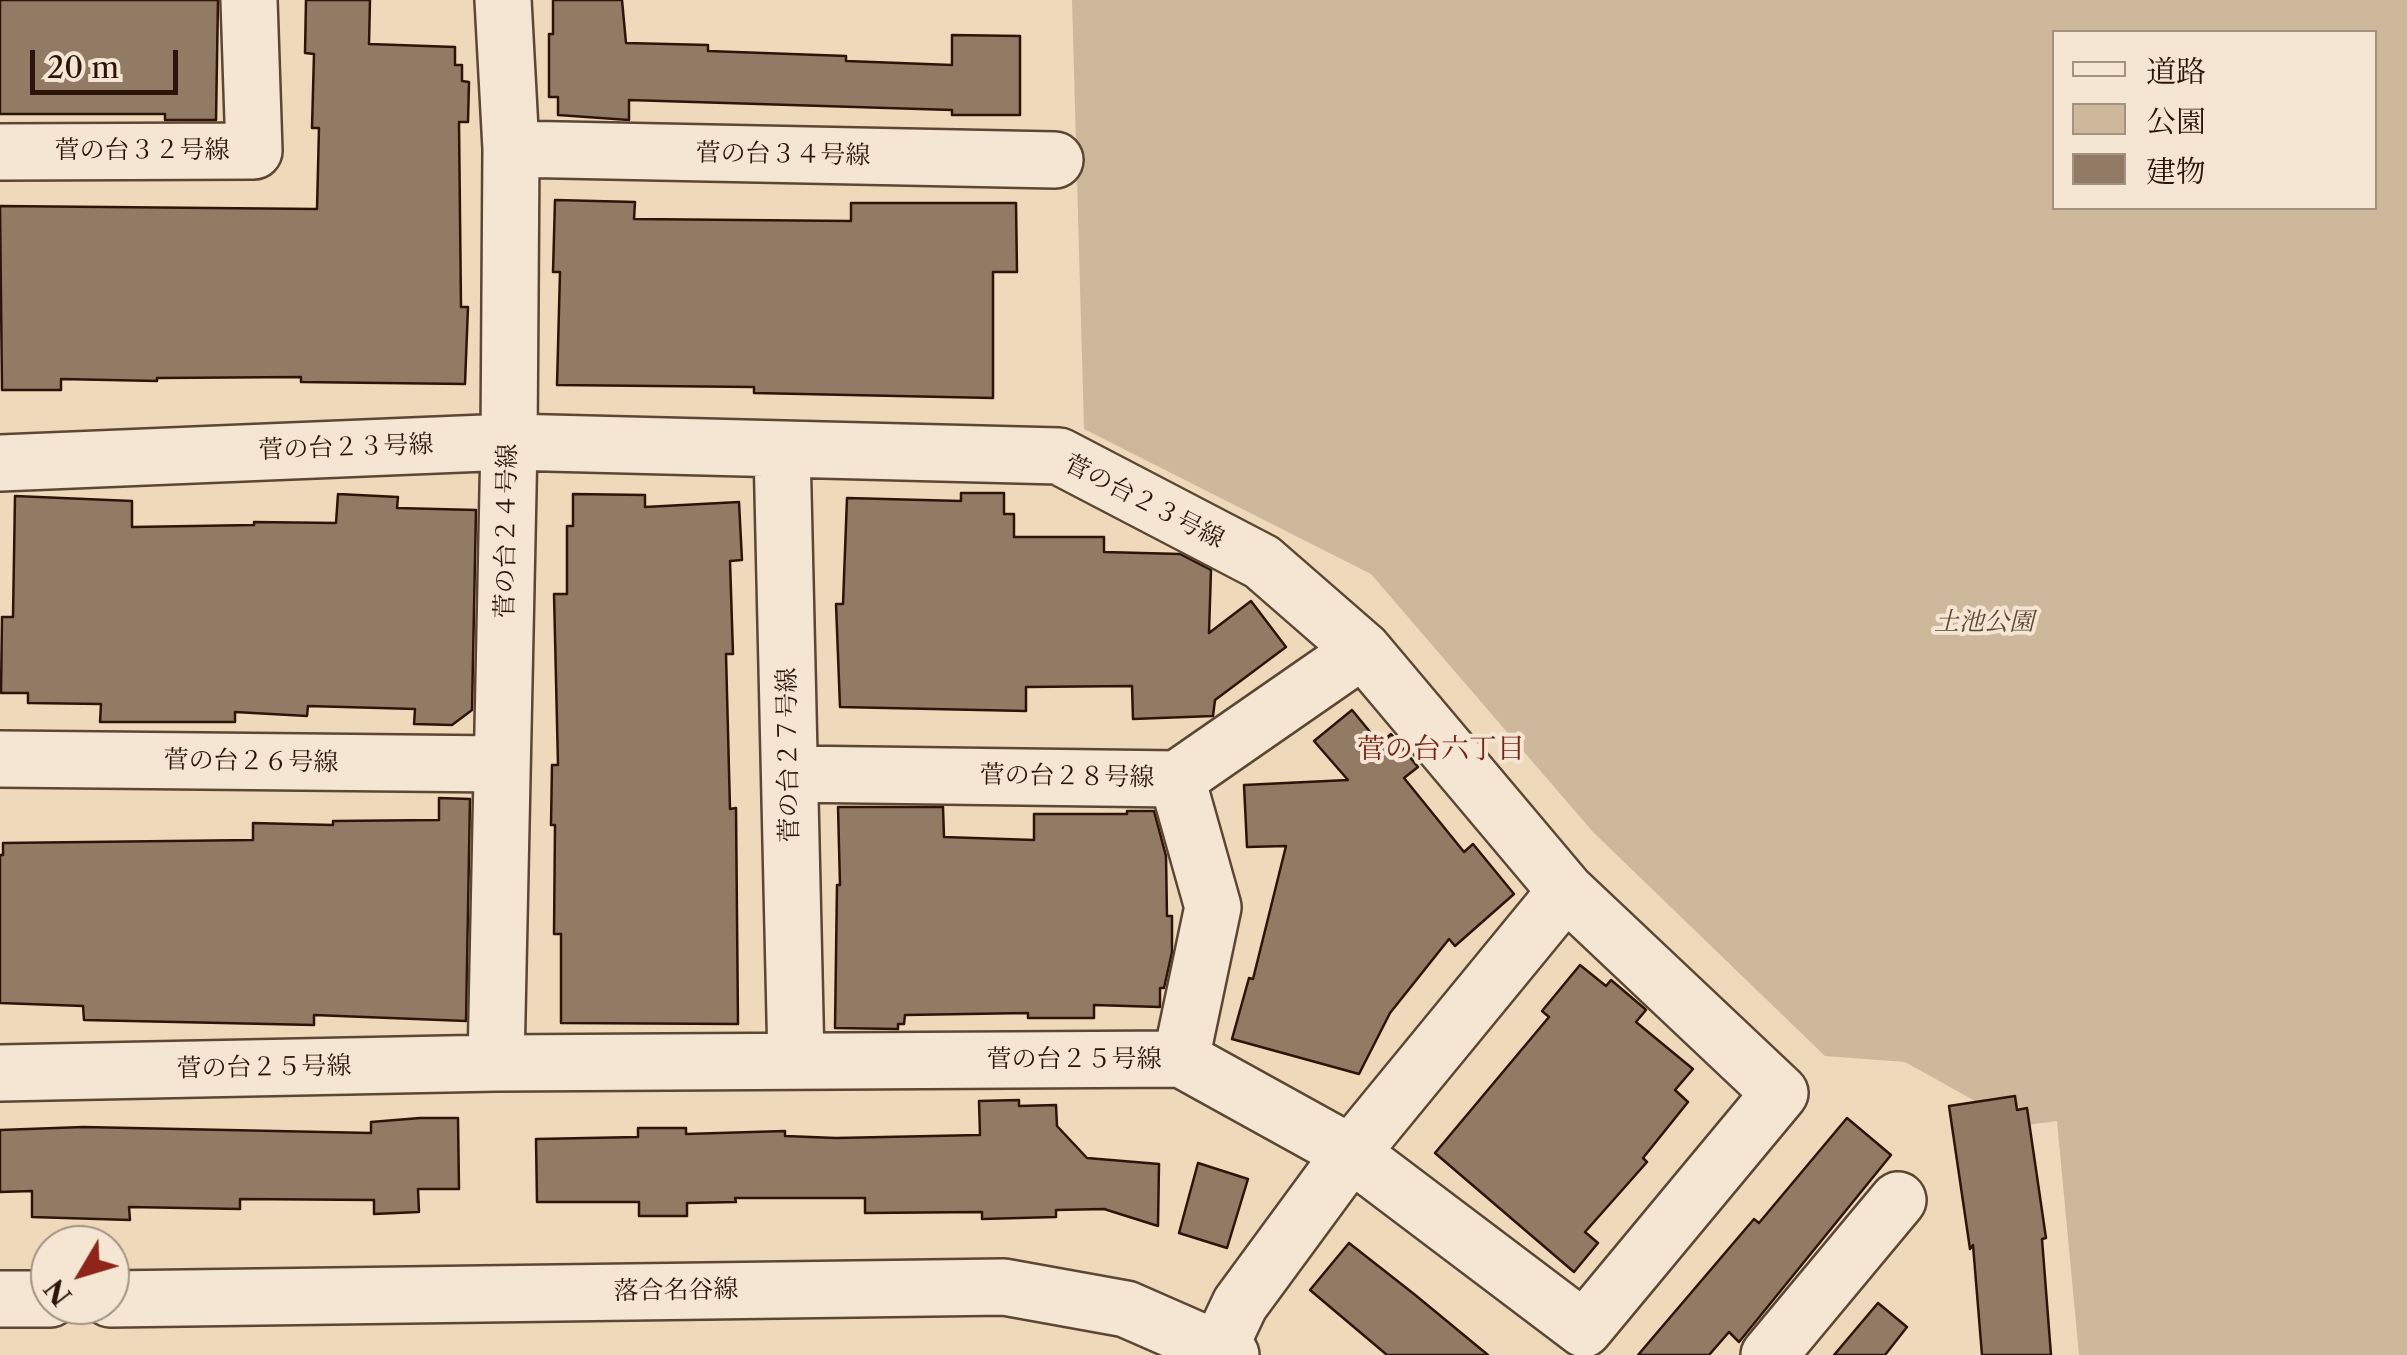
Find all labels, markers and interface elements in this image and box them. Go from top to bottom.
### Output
scale bar [35,30,182,92]
legend [2052,30,2377,210]
text: 20 m [47,49,119,86]
text: 道路 [2146,53,2206,90]
text: 公園 [2146,103,2206,140]
street label: 菅の台３２号線 [55,136,229,166]
street label: 菅の台３４号線 [695,138,871,172]
text: 建物 [2146,153,2206,190]
street label: 菅の台２３号線 [258,430,434,466]
street label: 菅の台２４号線 [490,443,524,619]
street label: 菅の台２３号線 [1059,449,1229,555]
park label: 土池公園 [1934,608,2034,638]
street label: 菅の台２７号線 [772,667,806,843]
district label: 菅の台六丁目 [1357,733,1525,767]
street label: 菅の台２６号線 [163,745,339,779]
street label: 菅の台２８号線 [979,760,1155,794]
street label: 菅の台２５号線 [987,1045,1161,1075]
street label: 菅の台２５号線 [176,1051,352,1085]
north arrow [30,1225,130,1325]
text: N [37,1272,79,1312]
street label: 落合名谷線 [613,1275,739,1307]

